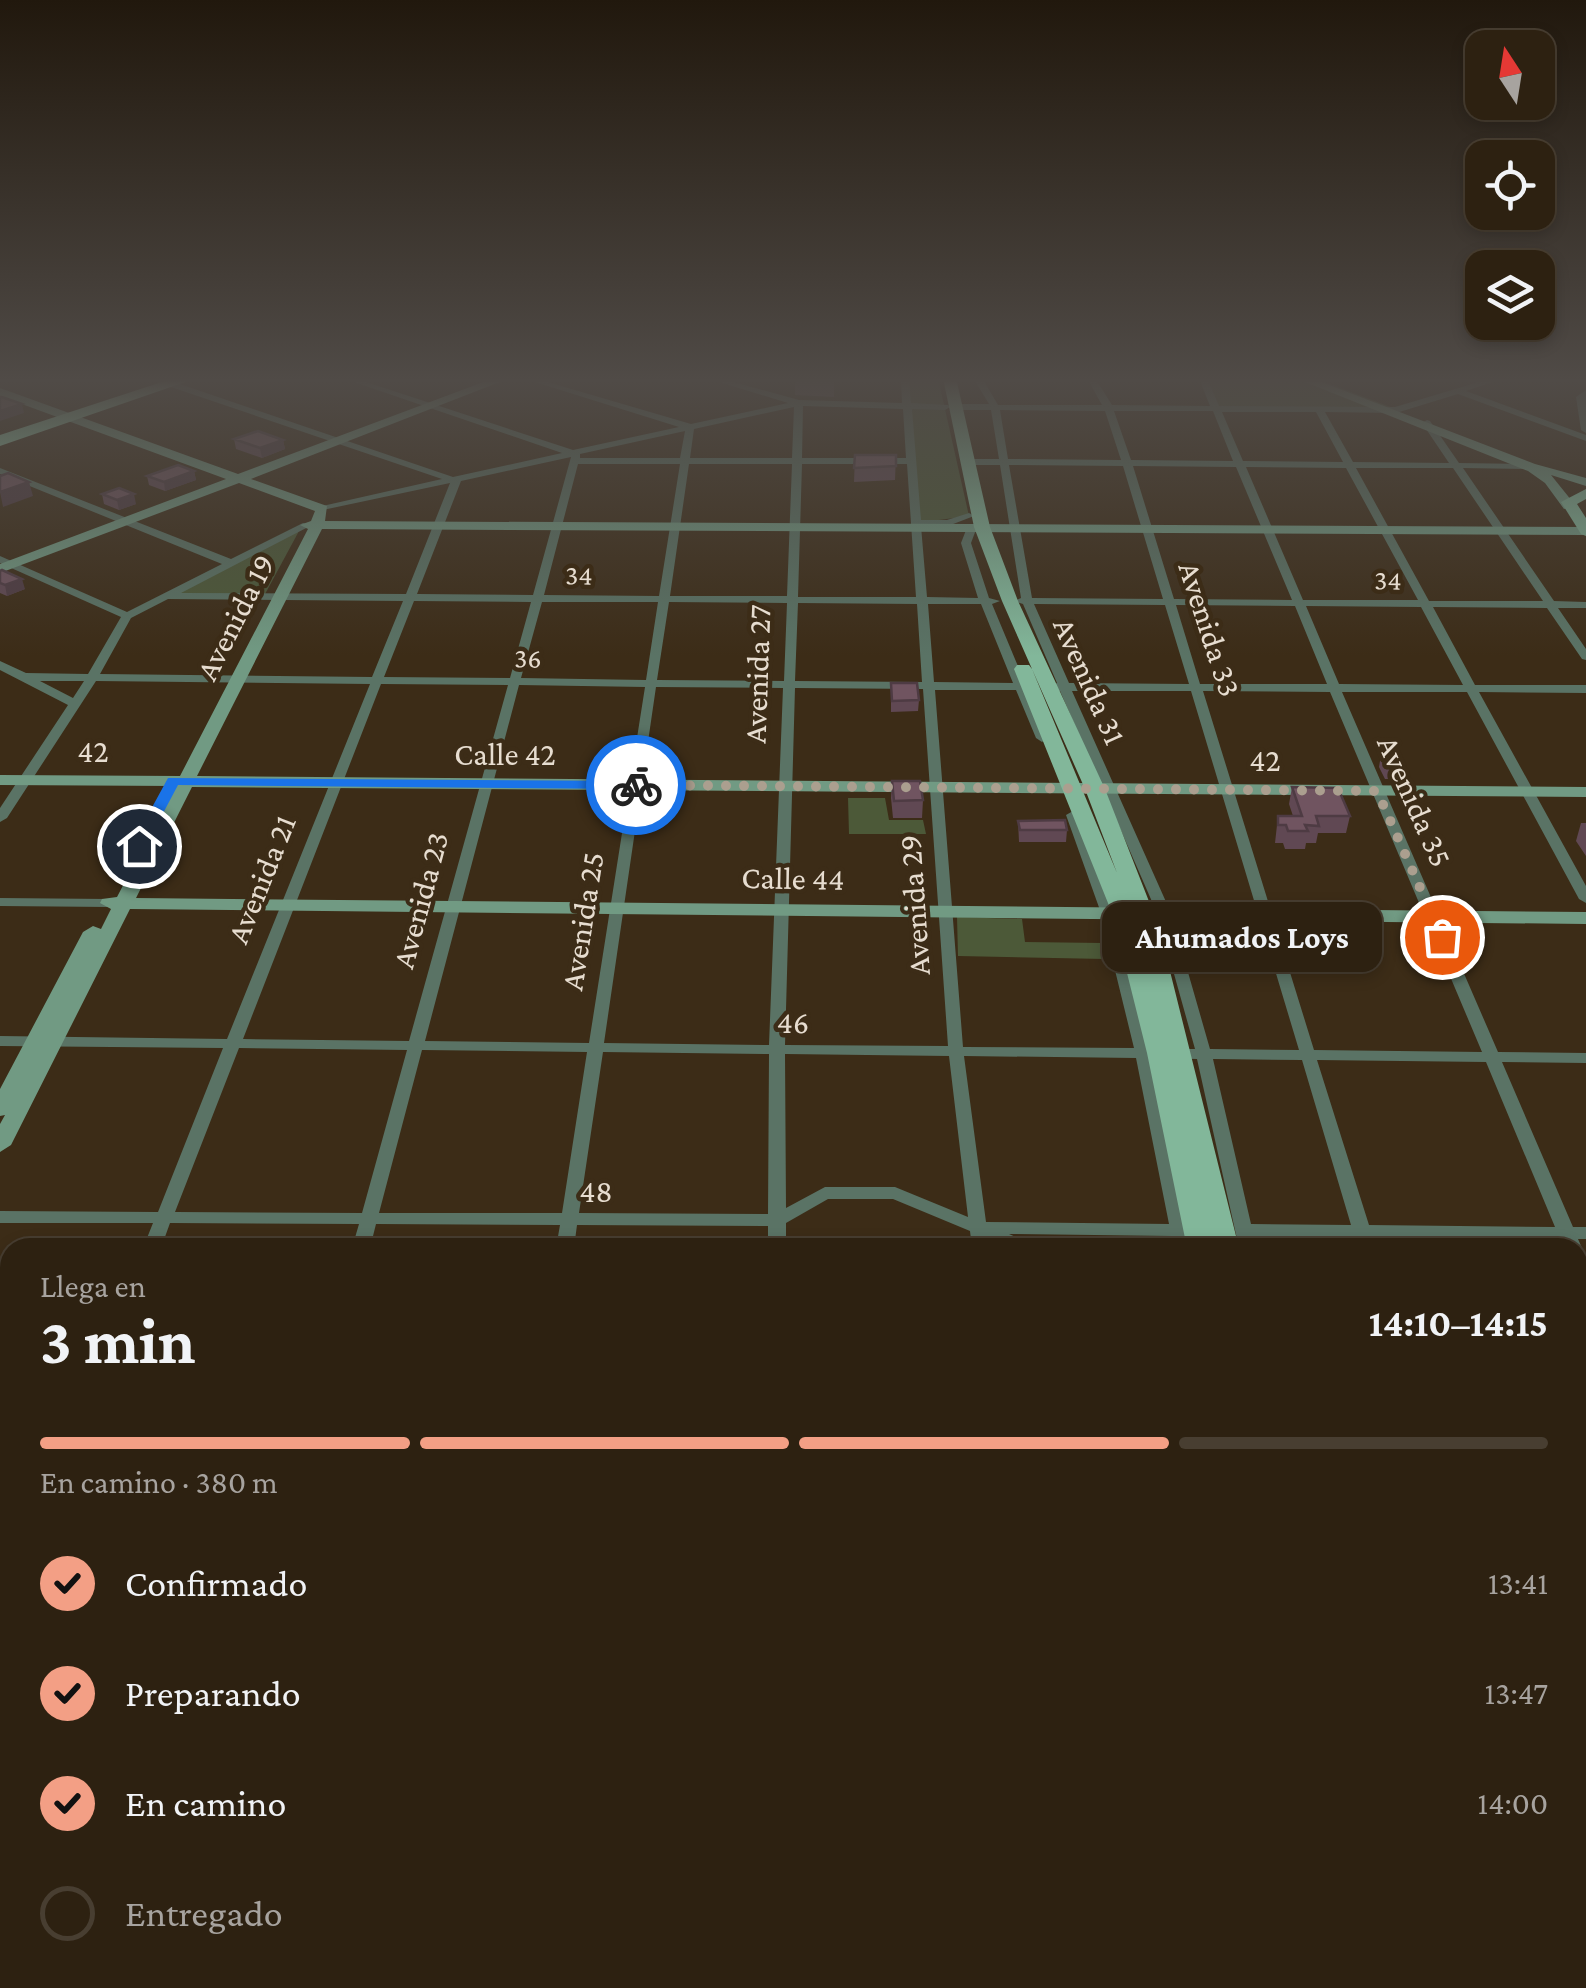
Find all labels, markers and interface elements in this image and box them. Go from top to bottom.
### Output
north arrow [1465,30,1555,120]
map controls [1465,30,1555,340]
button: locate [1465,140,1555,230]
button: layers [1465,250,1555,340]
street label: Avenida 19 [188,548,282,686]
street label: Avenida 33 [1171,557,1249,701]
street label: 34 [565,559,593,591]
street label: 34 [1374,564,1402,596]
street label: Avenida 27 [737,604,777,744]
street label: Avenida 31 [1046,612,1134,750]
street label: 36 [514,642,542,674]
street label: Avenida 35 [1370,730,1460,872]
street label: 42 [77,733,109,769]
courier [586,735,686,835]
street label: Calle 42 [454,736,556,772]
street label: 42 [1249,742,1281,778]
icon: bike [609,758,664,813]
pin [97,804,182,889]
street label: Avenida 21 [219,810,303,948]
icon: home [112,819,167,874]
street label: Avenida 23 [385,828,455,972]
street label: Avenida 29 [891,834,937,976]
street label: Avenida 25 [553,849,611,993]
street label: Calle 44 [741,859,845,897]
pin [1400,895,1485,980]
callout: Ahumados Loys [1102,902,1382,972]
icon: bag [1415,910,1470,965]
text: Ahumados Loys [1135,919,1349,955]
street label: 46 [776,1004,810,1040]
street label: 48 [579,1173,613,1209]
text: Llega en [40,1268,146,1304]
text: 14:10–14:15 [1369,1302,1548,1344]
text: 3 min [40,1305,195,1377]
text: En camino · 380 m [40,1464,278,1500]
icon: check [40,1556,95,1611]
text: Confirmado [125,1562,307,1604]
text: 13:41 [1488,1565,1548,1601]
icon: check [40,1666,95,1721]
text: Preparando [125,1672,301,1714]
text: 13:47 [1485,1675,1548,1711]
icon: check [40,1776,95,1831]
text: En camino [125,1782,286,1824]
text: 14:00 [1478,1785,1548,1821]
text: Entregado [125,1892,283,1934]

